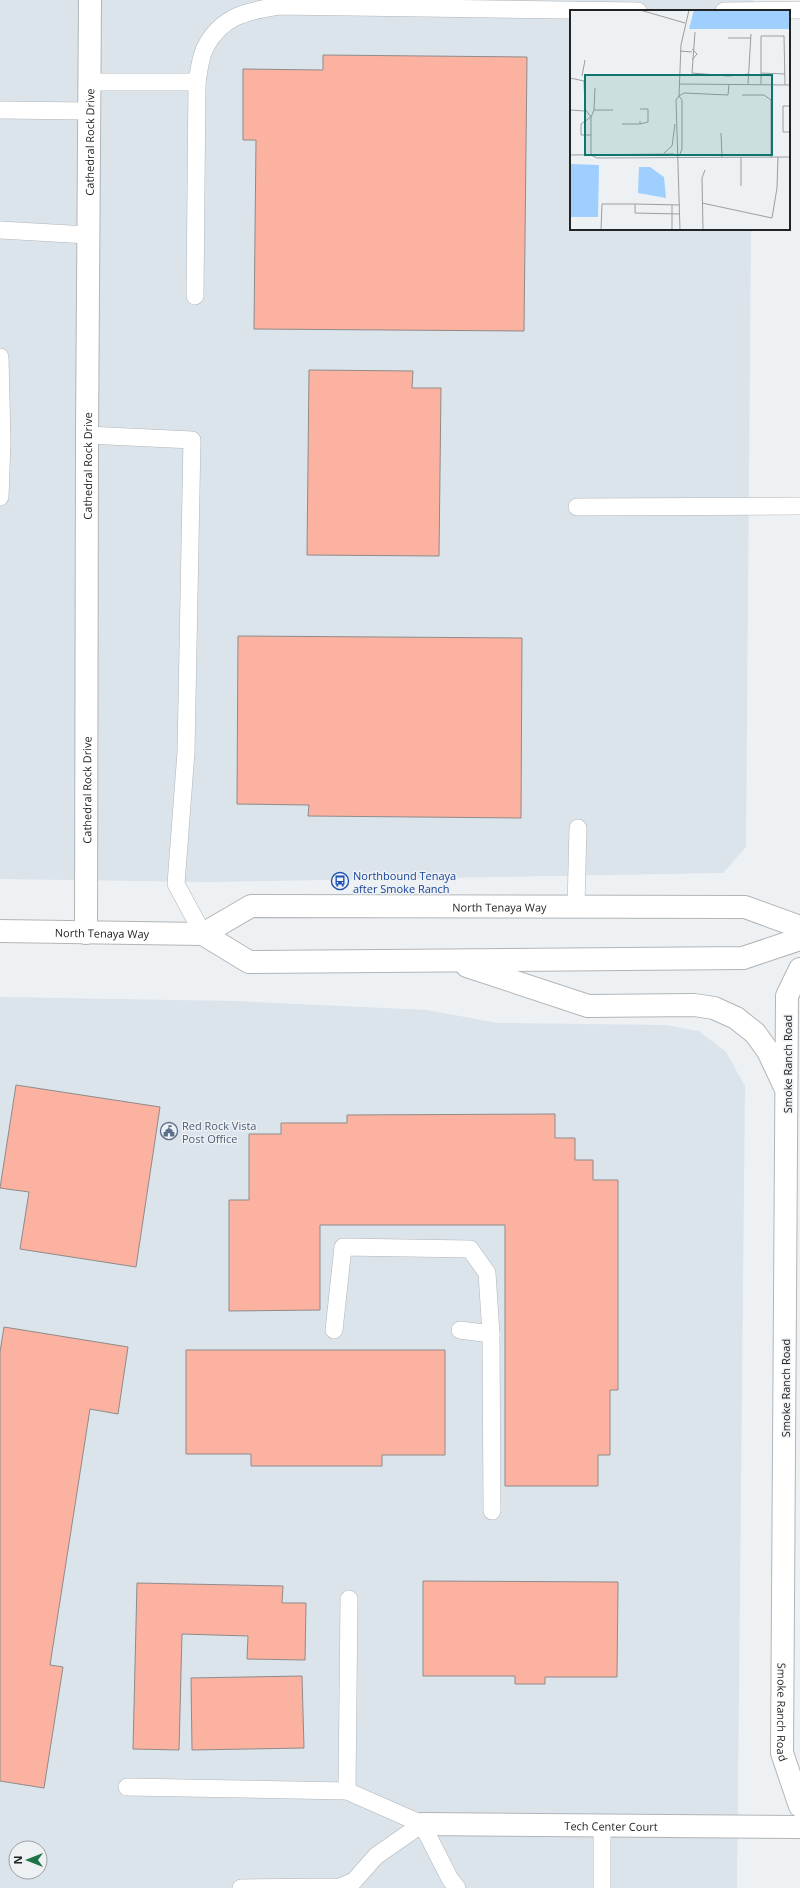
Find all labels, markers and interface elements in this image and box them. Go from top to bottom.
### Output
inset map [570,10,790,230]
street label: Cathedral Rock Drive [81,88,97,196]
street label: Cathedral Rock Drive [79,412,95,520]
street label: Cathedral Rock Drive [79,736,94,844]
place label: Northbound Tenaya after Smoke Ranch [353,868,456,896]
bus stop icon: Northbound Tenaya after Smoke Ranch [330,871,350,891]
street label: North Tenaya Way [452,899,547,914]
street label: North Tenaya Way [55,924,150,941]
street label: Smoke Ranch Road [780,1015,795,1113]
place label: Red Rock Vista Post Office [182,1118,256,1146]
public building icon: Red Rock Vista Post Office [159,1121,179,1141]
street label: Smoke Ranch Road [778,1339,793,1437]
street label: Smoke Ranch Road [774,1663,792,1763]
street label: Tech Center Court [564,1818,658,1833]
north arrow [8,1840,48,1880]
text: N [10,1856,25,1864]

